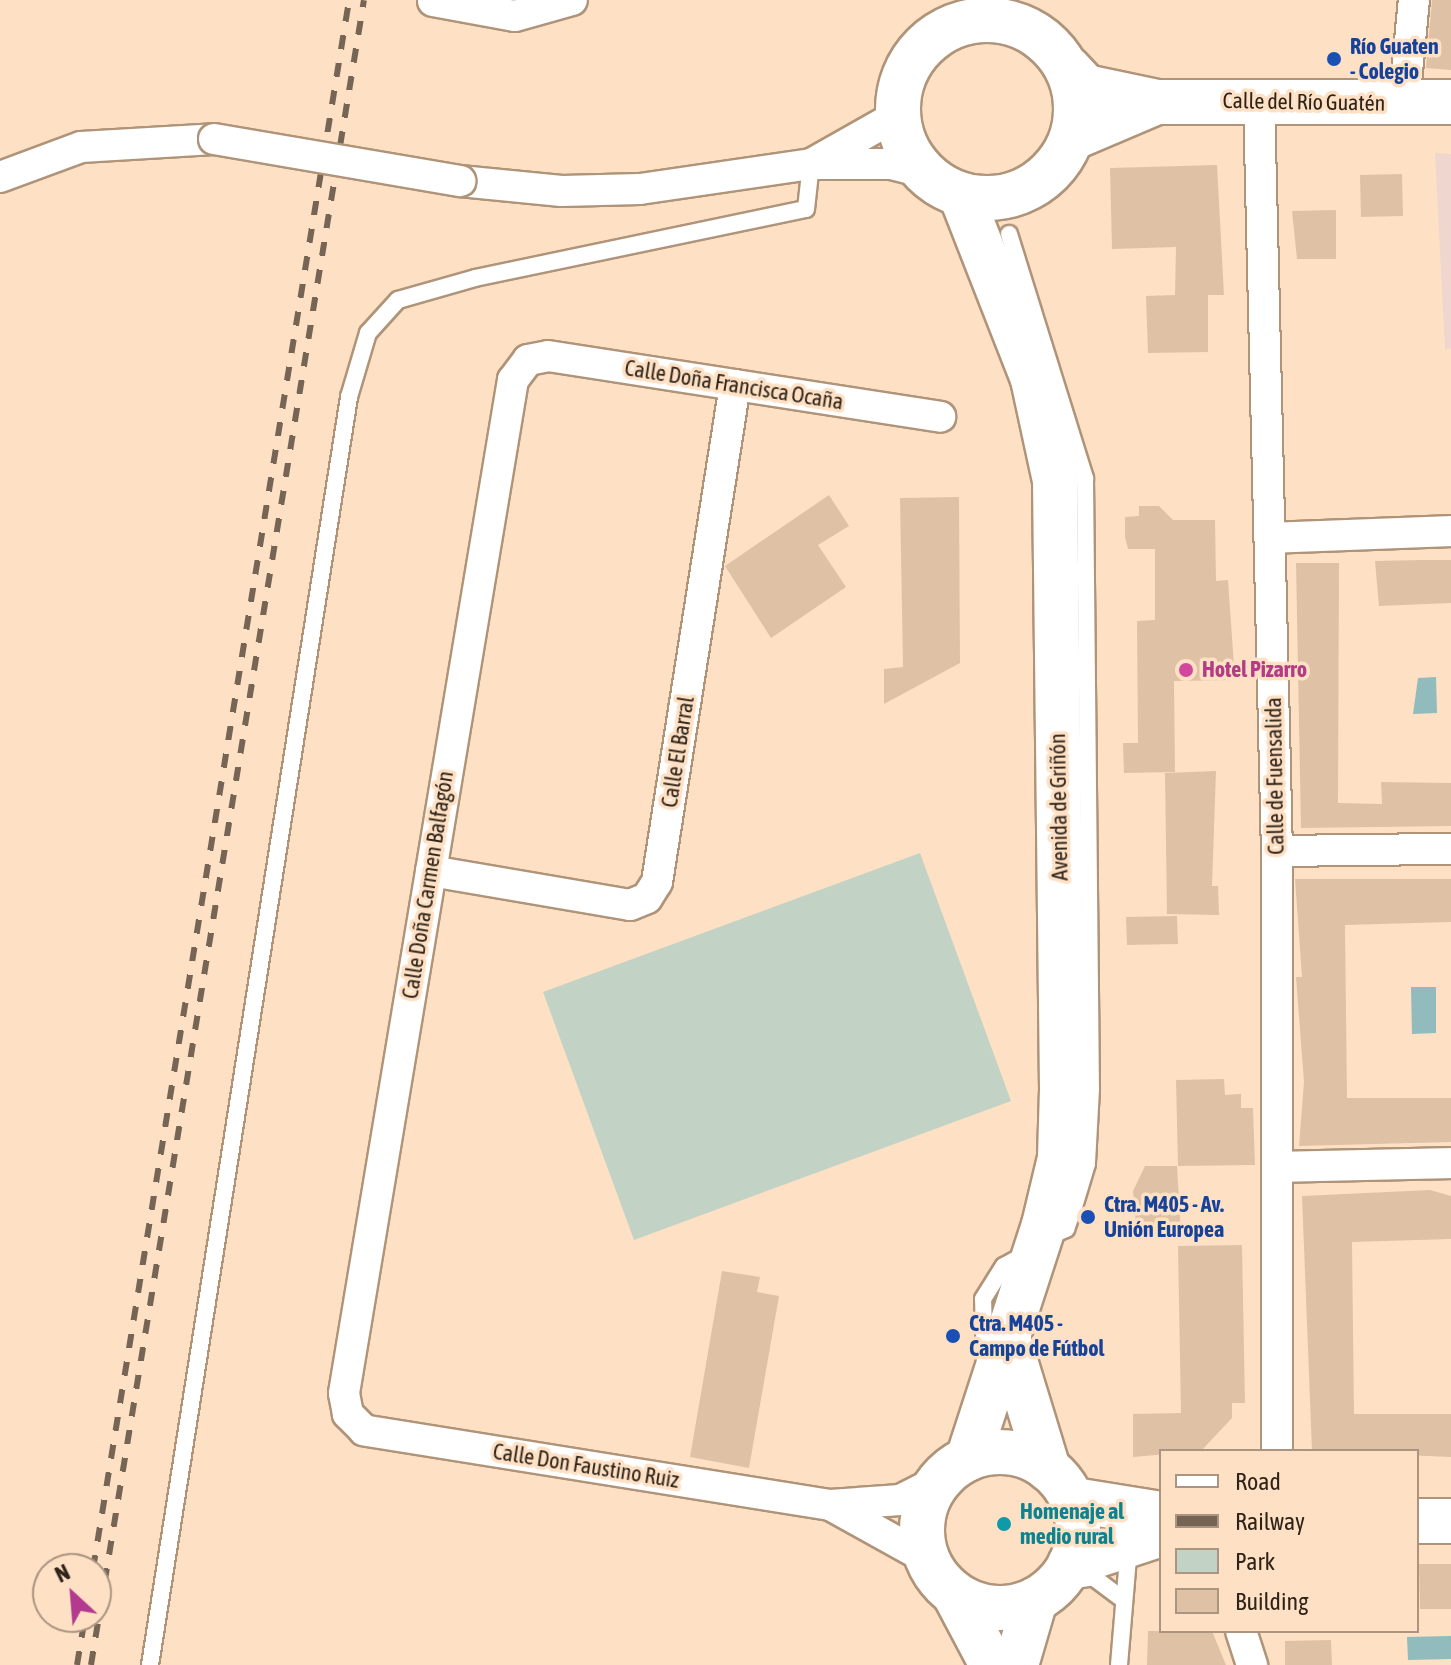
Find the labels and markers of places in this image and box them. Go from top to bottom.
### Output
place label: Río Guaten - Colegio [1350,33,1439,84]
marker: Río Guaten - Colegio [1325,50,1343,68]
place label: Hotel Pizarro [1202,657,1307,683]
marker: Hotel Pizarro [1177,661,1195,679]
place label: Ctra. M405 - Av. Unión Europea [1104,1191,1224,1242]
marker: Ctra. M405 - Av. Unión Europea [1079,1208,1097,1226]
place label: Ctra. M405 - Campo de Fútbol [969,1310,1104,1362]
marker: Ctra. M405 - Campo de Fútbol [944,1327,962,1345]
place label: Homenaje al medio rural [1020,1498,1124,1550]
marker: Homenaje al medio rural [995,1515,1013,1533]

